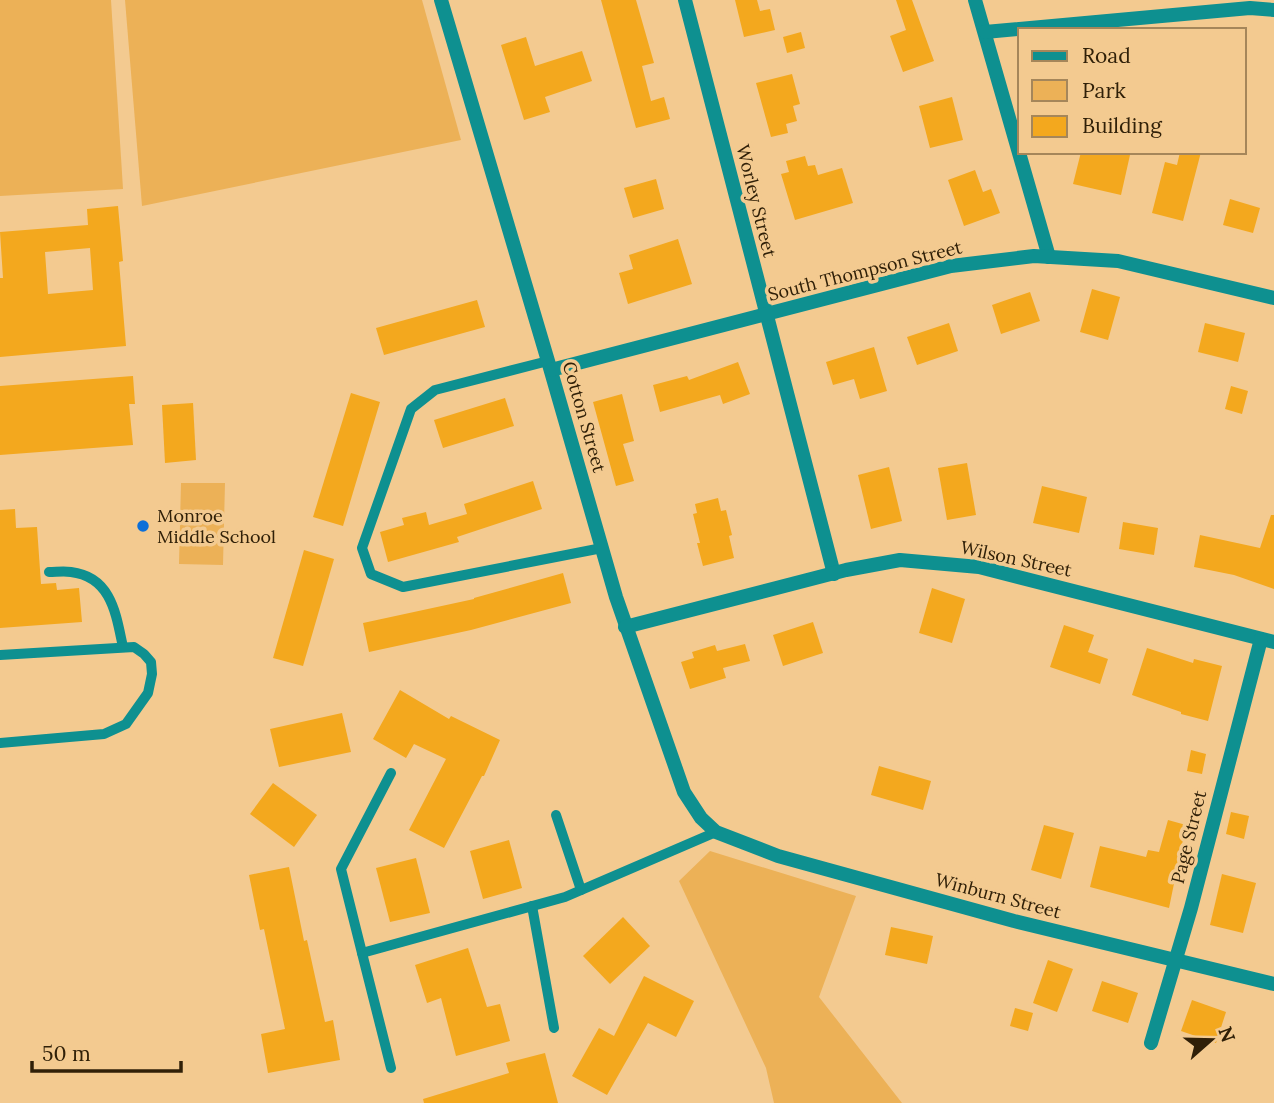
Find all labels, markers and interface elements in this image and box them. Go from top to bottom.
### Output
legend [1018,28,1246,154]
text: Road [1082,42,1131,69]
text: Park [1082,77,1126,104]
text: Building [1082,112,1162,139]
street label: Worley Street [731,142,782,260]
street label: South Thompson Street [765,235,964,306]
street label: Cotton Street [558,359,611,475]
place label: Monroe Middle School [157,504,276,548]
marker: Monroe Middle School [135,518,151,534]
street label: Wilson Street [958,536,1074,582]
street label: Page Street [1166,788,1211,886]
street label: Winburn Street [933,868,1064,923]
north arrow [1176,1005,1246,1075]
text: N [1213,1023,1241,1045]
scale bar [32,1030,180,1074]
text: 50 m [42,1040,91,1067]

